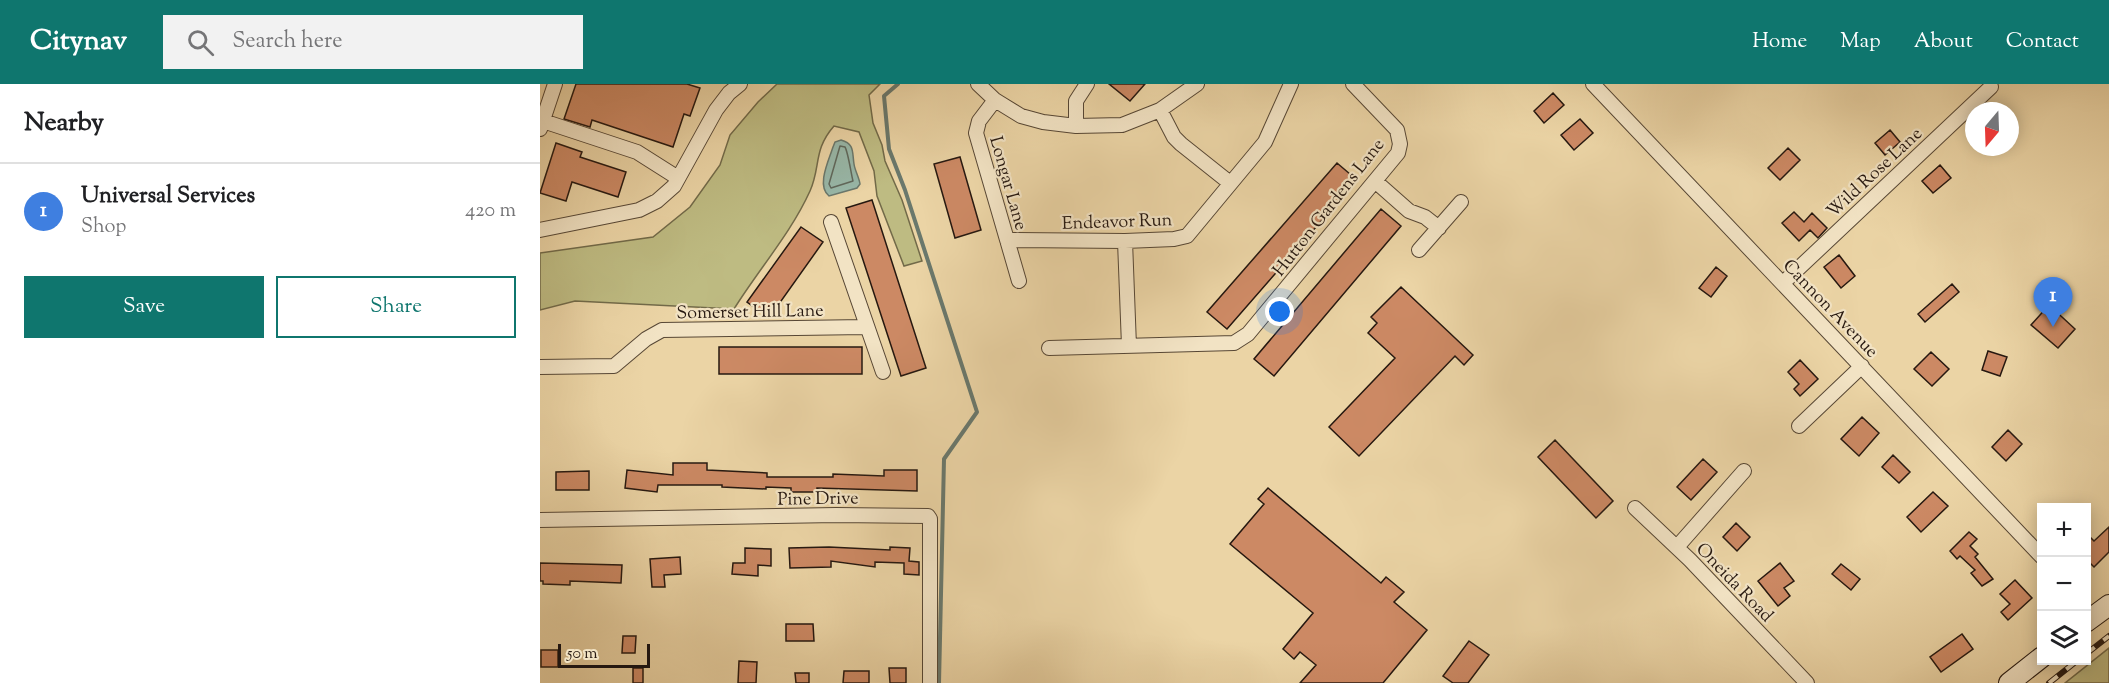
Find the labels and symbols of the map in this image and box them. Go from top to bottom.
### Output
north arrow [1965,102,2019,156]
street label: Wild Rose Lane [1822,122,1929,225]
street label: Longar Lane [981,134,1033,234]
street label: Hutton Gardens Lane [1267,134,1392,283]
street label: Endeavor Run [1061,208,1173,238]
street label: Cannon Avenue [1776,254,1883,364]
pin: 1 [2034,278,2072,327]
your location [1265,297,1294,326]
street label: Somerset Hill Lane [676,299,824,327]
street label: Pine Drive [777,486,859,514]
street label: Oneida Road [1689,538,1778,629]
scale bar [558,641,650,668]

